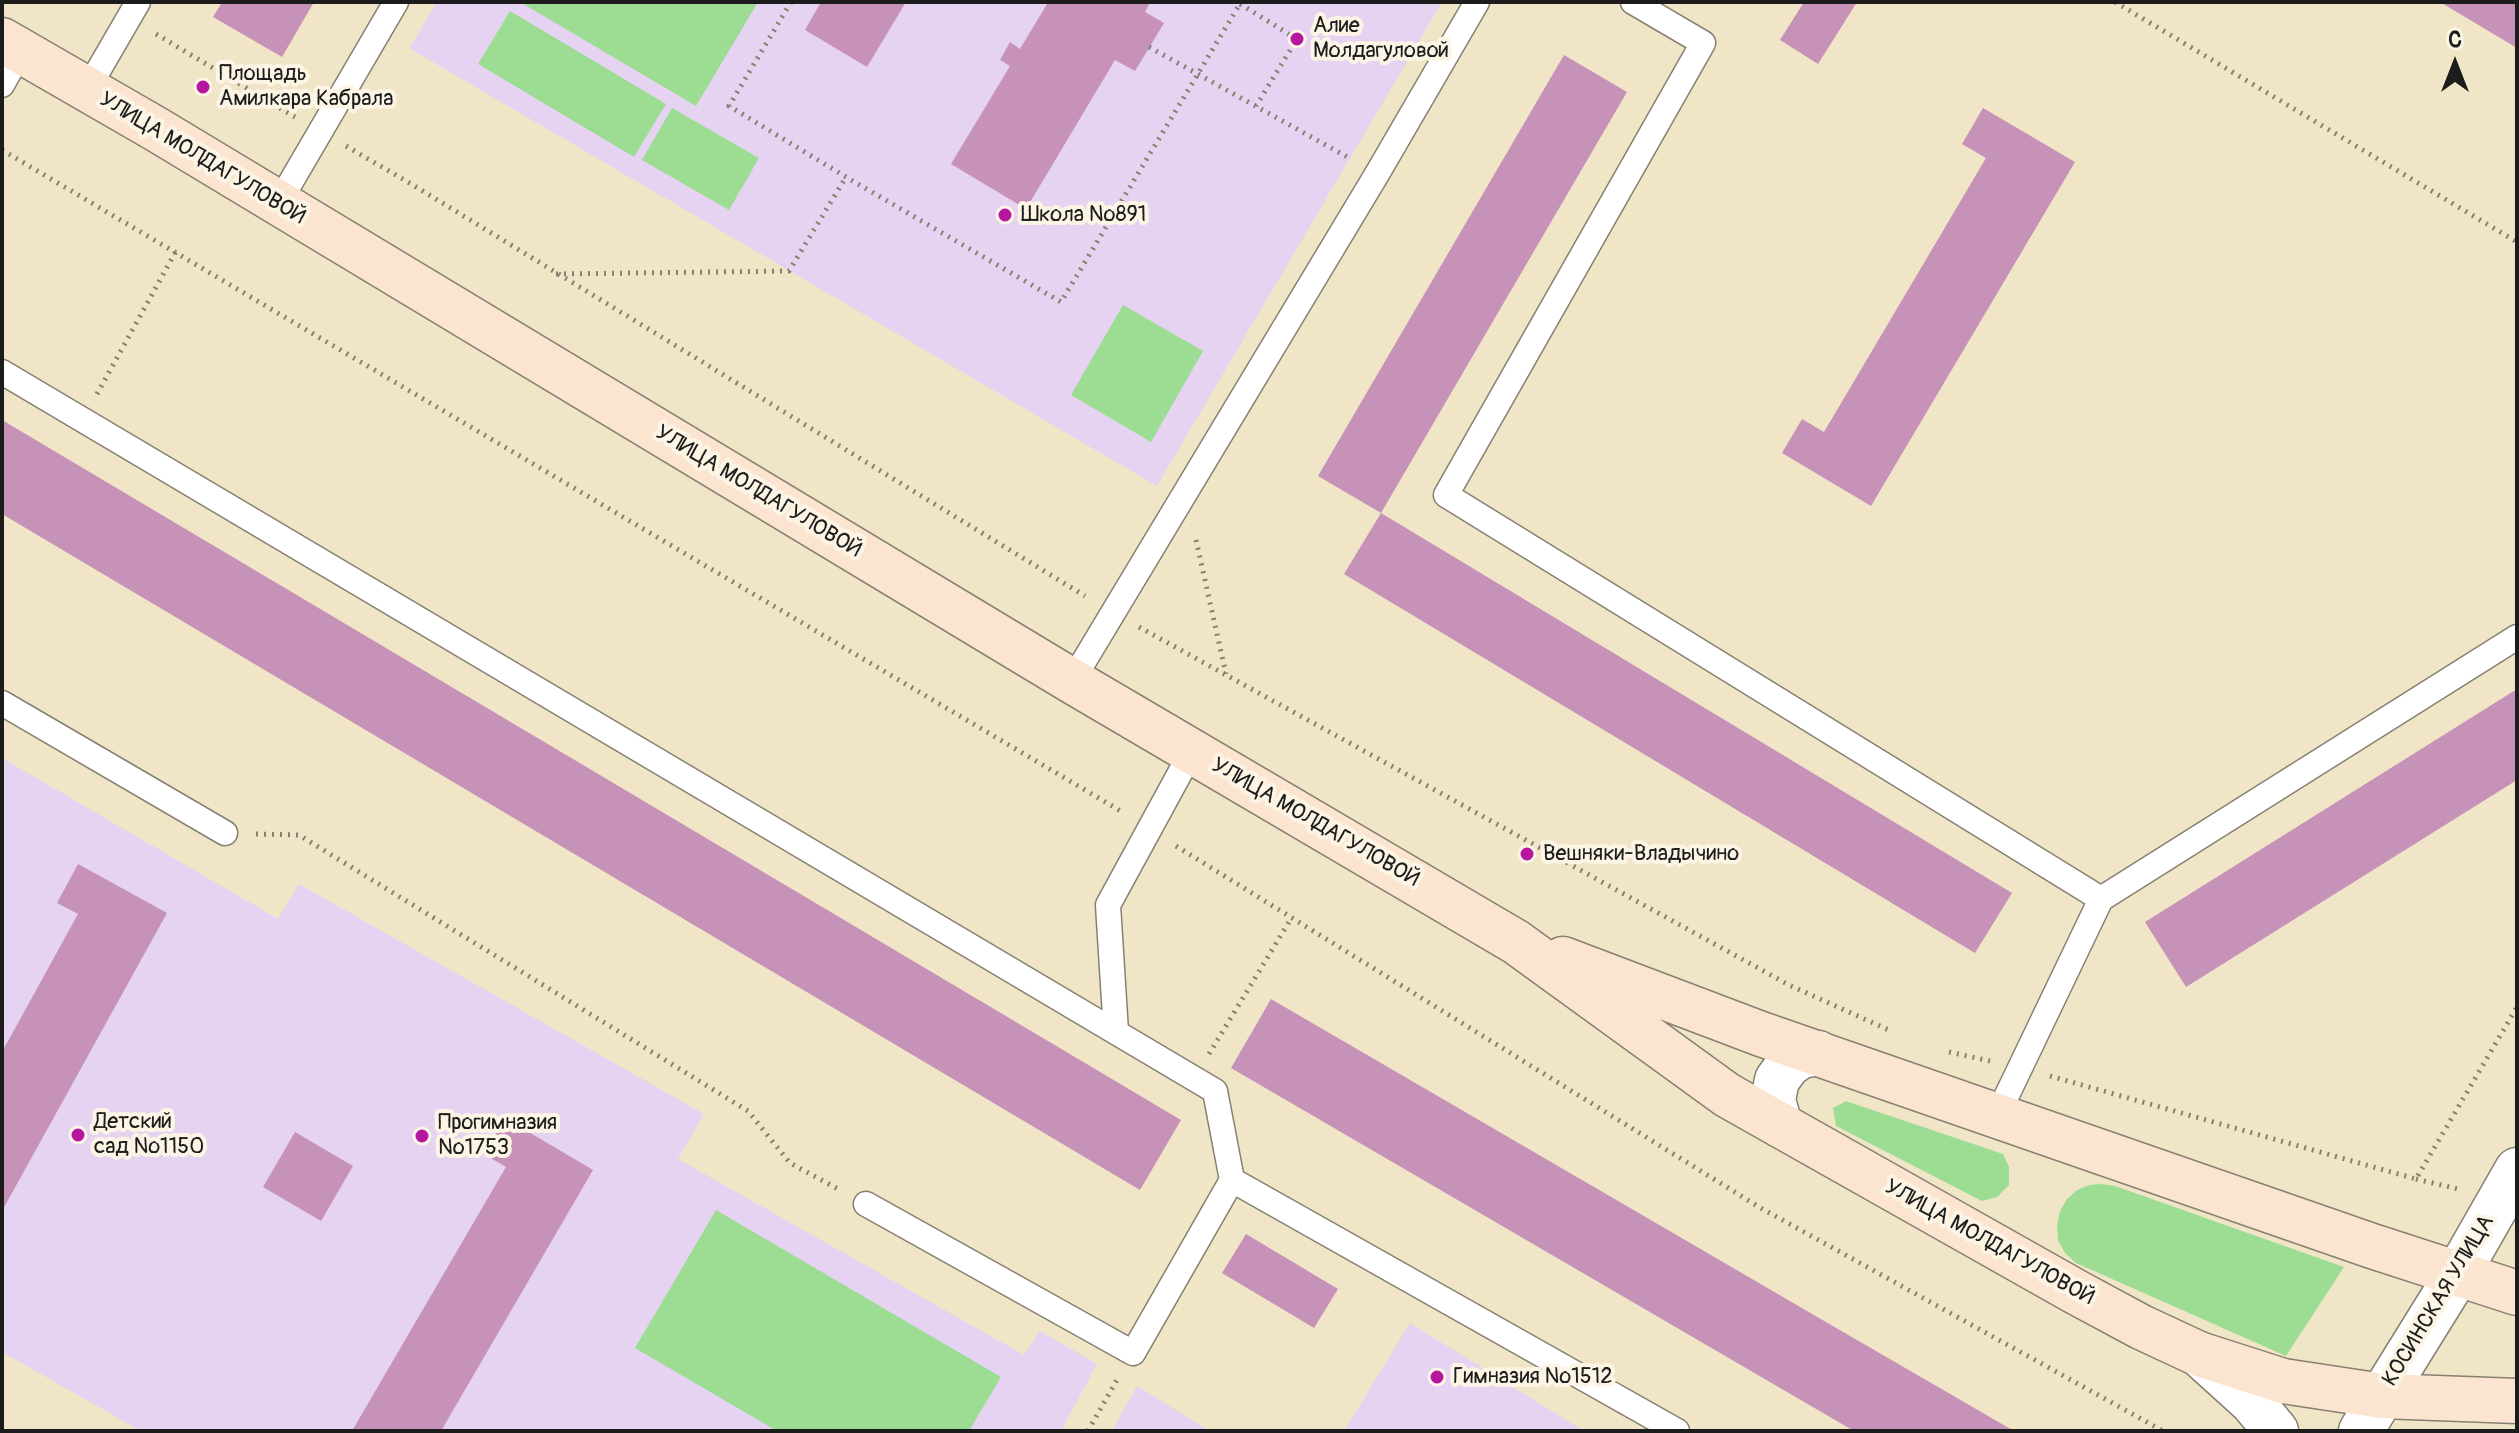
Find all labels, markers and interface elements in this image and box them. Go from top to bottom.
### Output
place label: Алие Молдагуловой [1313,13,1449,64]
north arrow [2415,24,2495,104]
text: С [2448,26,2462,54]
marker: Алие Молдагуловой [1288,30,1306,48]
place label: Площадь Амилкара Кабрала [219,61,393,112]
marker: Площадь Амилкара Кабрала [194,78,212,96]
street label: УЛИЦА МОЛДАГУЛОВОЙ [94,87,310,231]
place label: Школа №891 [1021,202,1146,228]
marker: Школа №891 [996,206,1014,224]
street label: УЛИЦА МОЛДАГУЛОВОЙ [650,420,866,564]
street label: УЛИЦА МОЛДАГУЛОВОЙ [1207,753,1423,893]
place label: Вешняки-Владычино [1543,841,1739,867]
marker: Вешняки-Владычино [1518,845,1536,863]
place label: Детский сад №1150 [94,1109,204,1160]
place label: Прогимназия №1753 [438,1110,557,1162]
marker: Детский сад №1150 [69,1126,87,1144]
marker: Прогимназия №1753 [413,1127,431,1145]
street label: УЛИЦА МОЛДАГУЛОВОЙ [1880,1174,2098,1312]
street label: КОСИНСКАЯ УЛИЦА [2378,1211,2500,1391]
place label: Гимназия №1512 [1453,1364,1613,1390]
marker: Гимназия №1512 [1428,1368,1446,1386]

